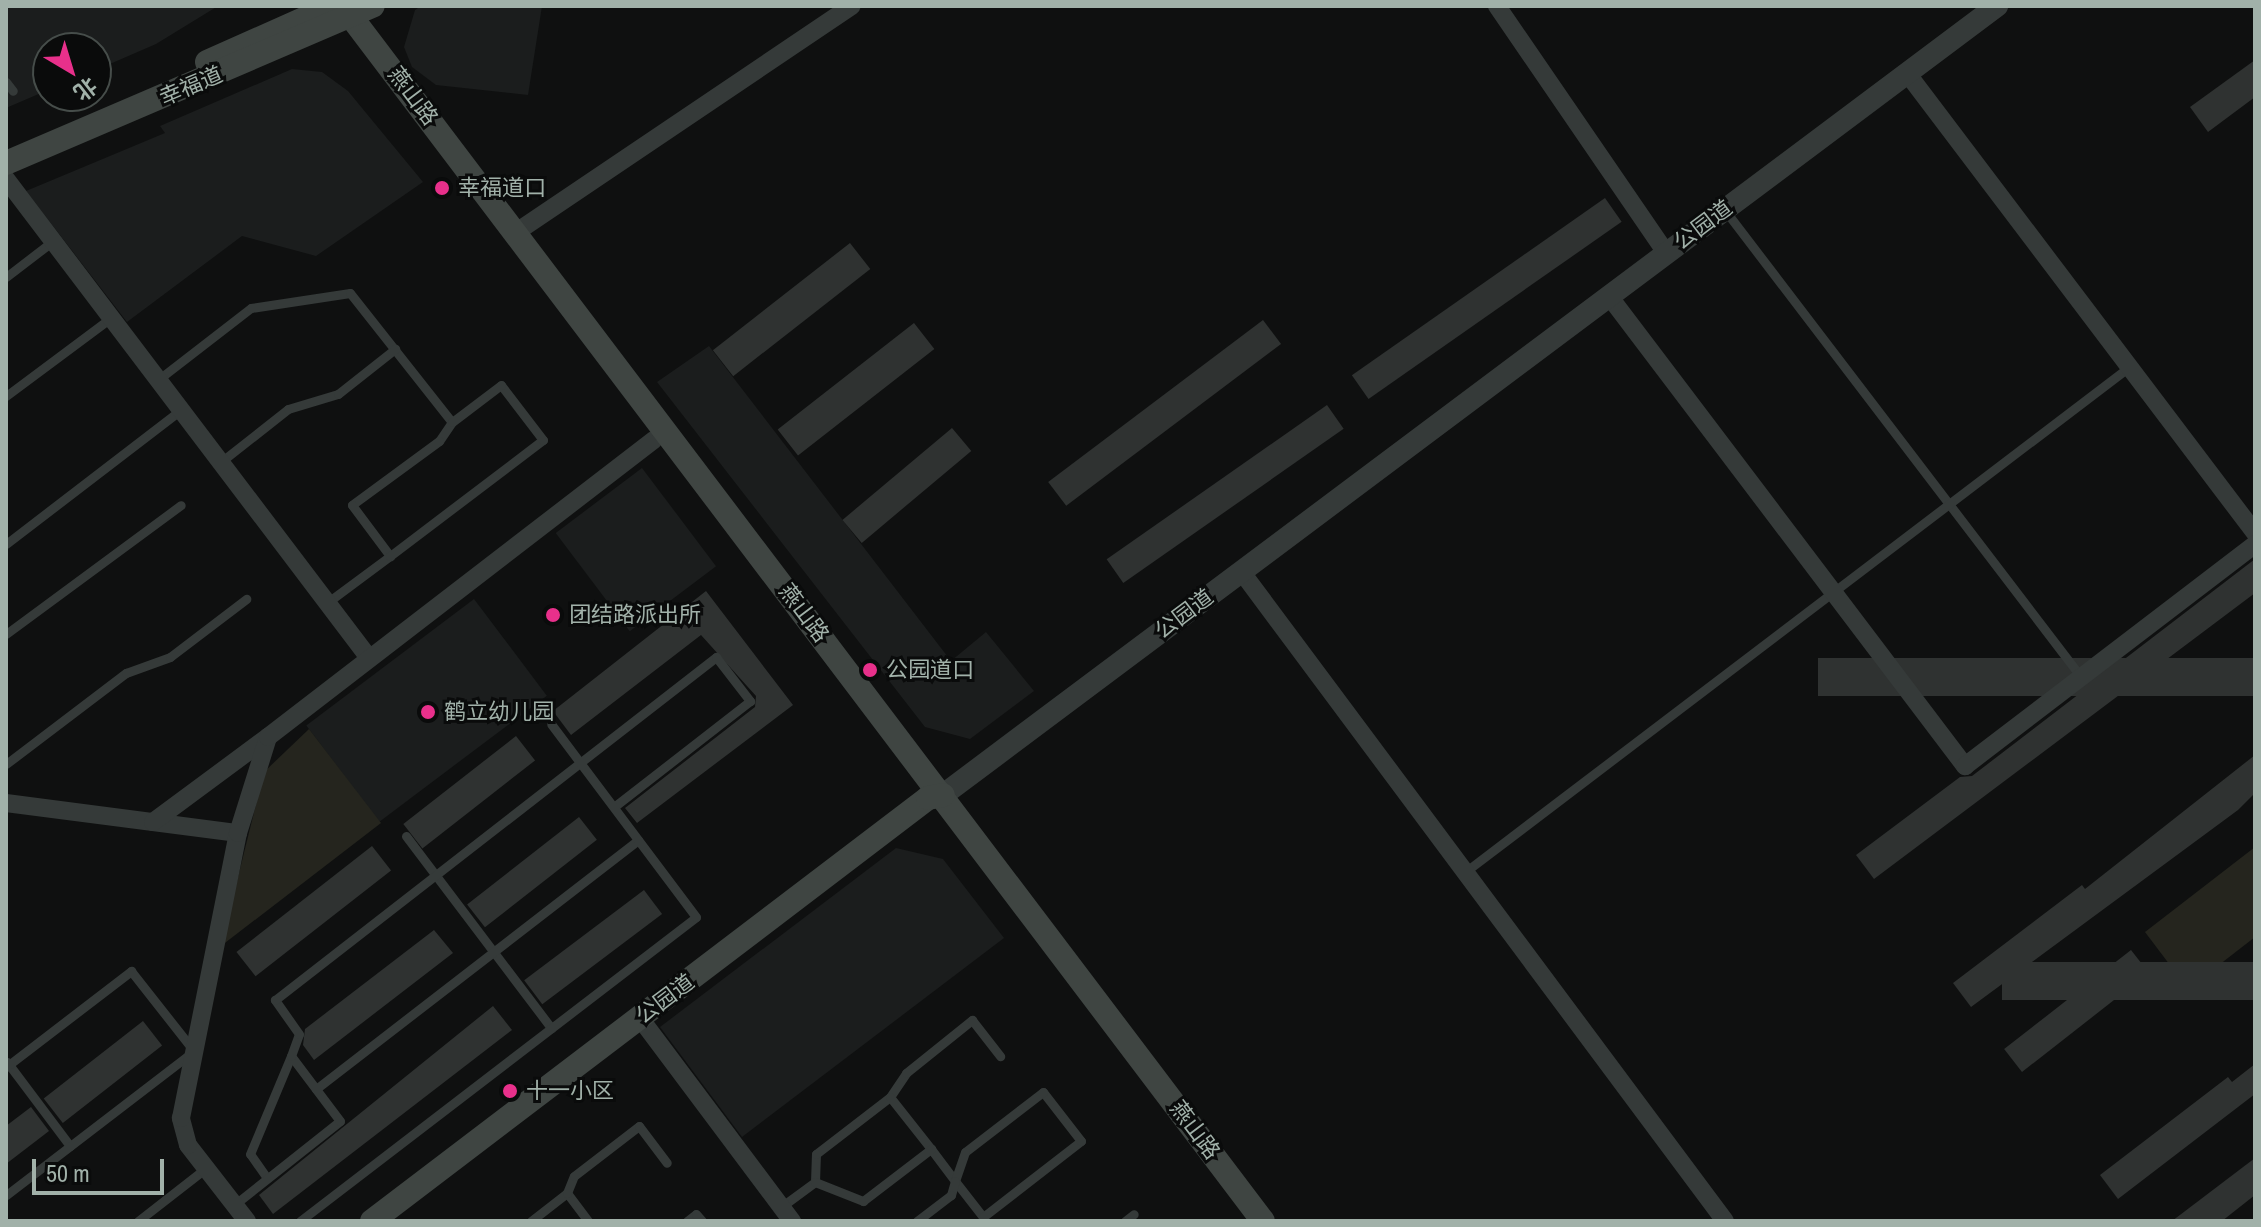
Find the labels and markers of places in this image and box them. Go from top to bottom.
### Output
place label: 幸福道口 [458,175,546,201]
marker: 幸福道口 [433,179,451,197]
place label: 团结路派出所 [569,602,701,628]
marker: 团结路派出所 [544,606,562,624]
place label: 公园道口 [886,657,974,683]
marker: 公园道口 [861,661,879,679]
place label: 鹤立幼儿园 [444,699,554,725]
marker: 鹤立幼儿园 [419,703,437,721]
place label: 十一小区 [526,1078,614,1104]
marker: 十一小区 [501,1082,519,1100]

